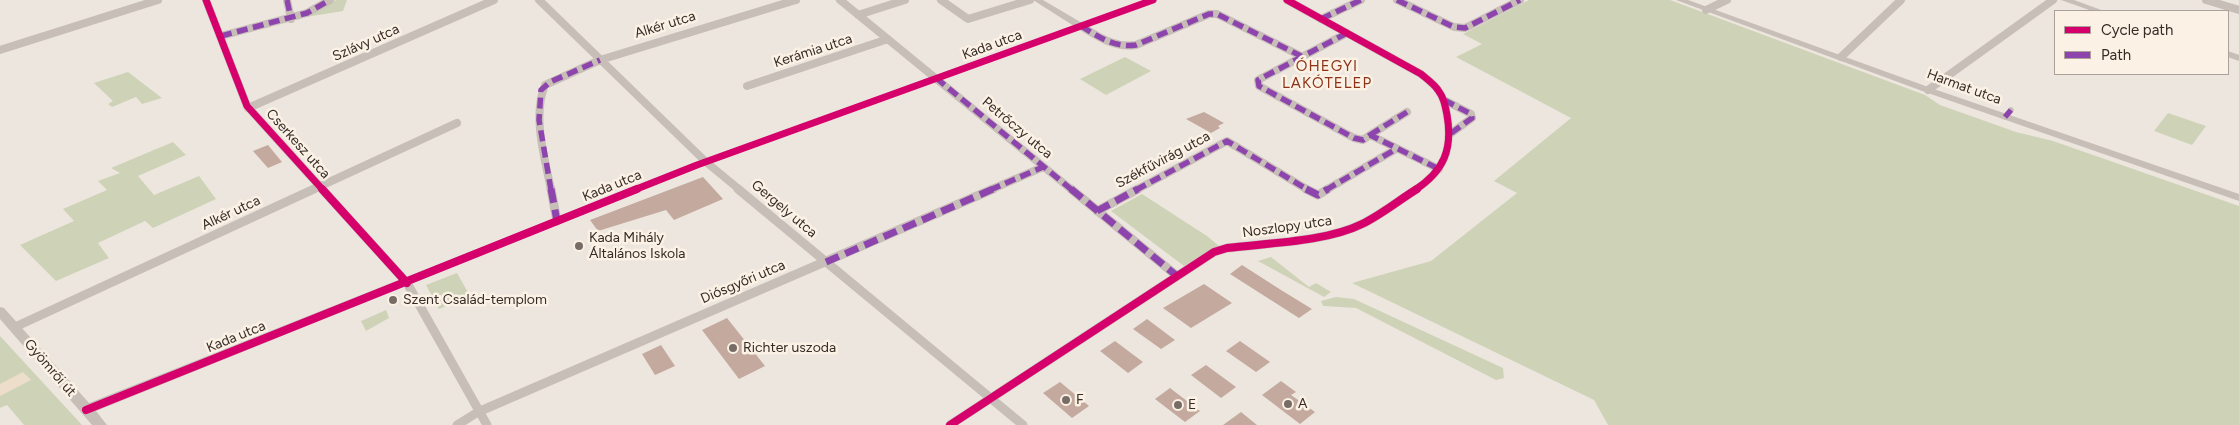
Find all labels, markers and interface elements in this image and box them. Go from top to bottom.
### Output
street label: Alkér utca [633,8,697,42]
legend [2054,10,2229,75]
street label: Szlávy utca [330,21,402,65]
text: Cycle path [2101,21,2173,39]
street label: Kada utca [960,26,1024,64]
street label: Kerámia utca [772,30,854,72]
text: Path [2101,46,2131,64]
district label: ÓHEGYI LAKÓTELEP [1281,58,1373,93]
street label: Harmat utca [1924,66,2004,108]
street label: Petrőczy utca [978,94,1056,162]
street label: Cserkesz utca [262,106,334,182]
street label: Székfűvirág utca [1113,128,1213,192]
street label: Kada utca [580,167,644,205]
street label: Gergely utca [748,177,820,241]
street label: Alkér utca [199,192,263,234]
street label: Noszlopy utca [1241,212,1333,242]
place label: Kada Mihály Általános Iskola [589,230,685,262]
marker: Kada Mihály Általános Iskola [573,240,585,252]
street label: Diósgyőri utca [698,257,788,307]
place label: Szent Család-templom [403,292,547,308]
marker: Szent Család-templom [387,294,399,306]
street label: Kada utca [204,318,268,356]
street label: Gyömrői út [21,336,79,400]
place label: Richter uszoda [743,340,836,356]
marker: Richter uszoda [727,342,739,354]
place label: F [1076,392,1084,408]
marker: F [1060,394,1072,406]
place label: A [1298,396,1307,412]
place label: E [1188,397,1196,413]
marker: A [1282,398,1294,410]
marker: E [1172,399,1184,411]

